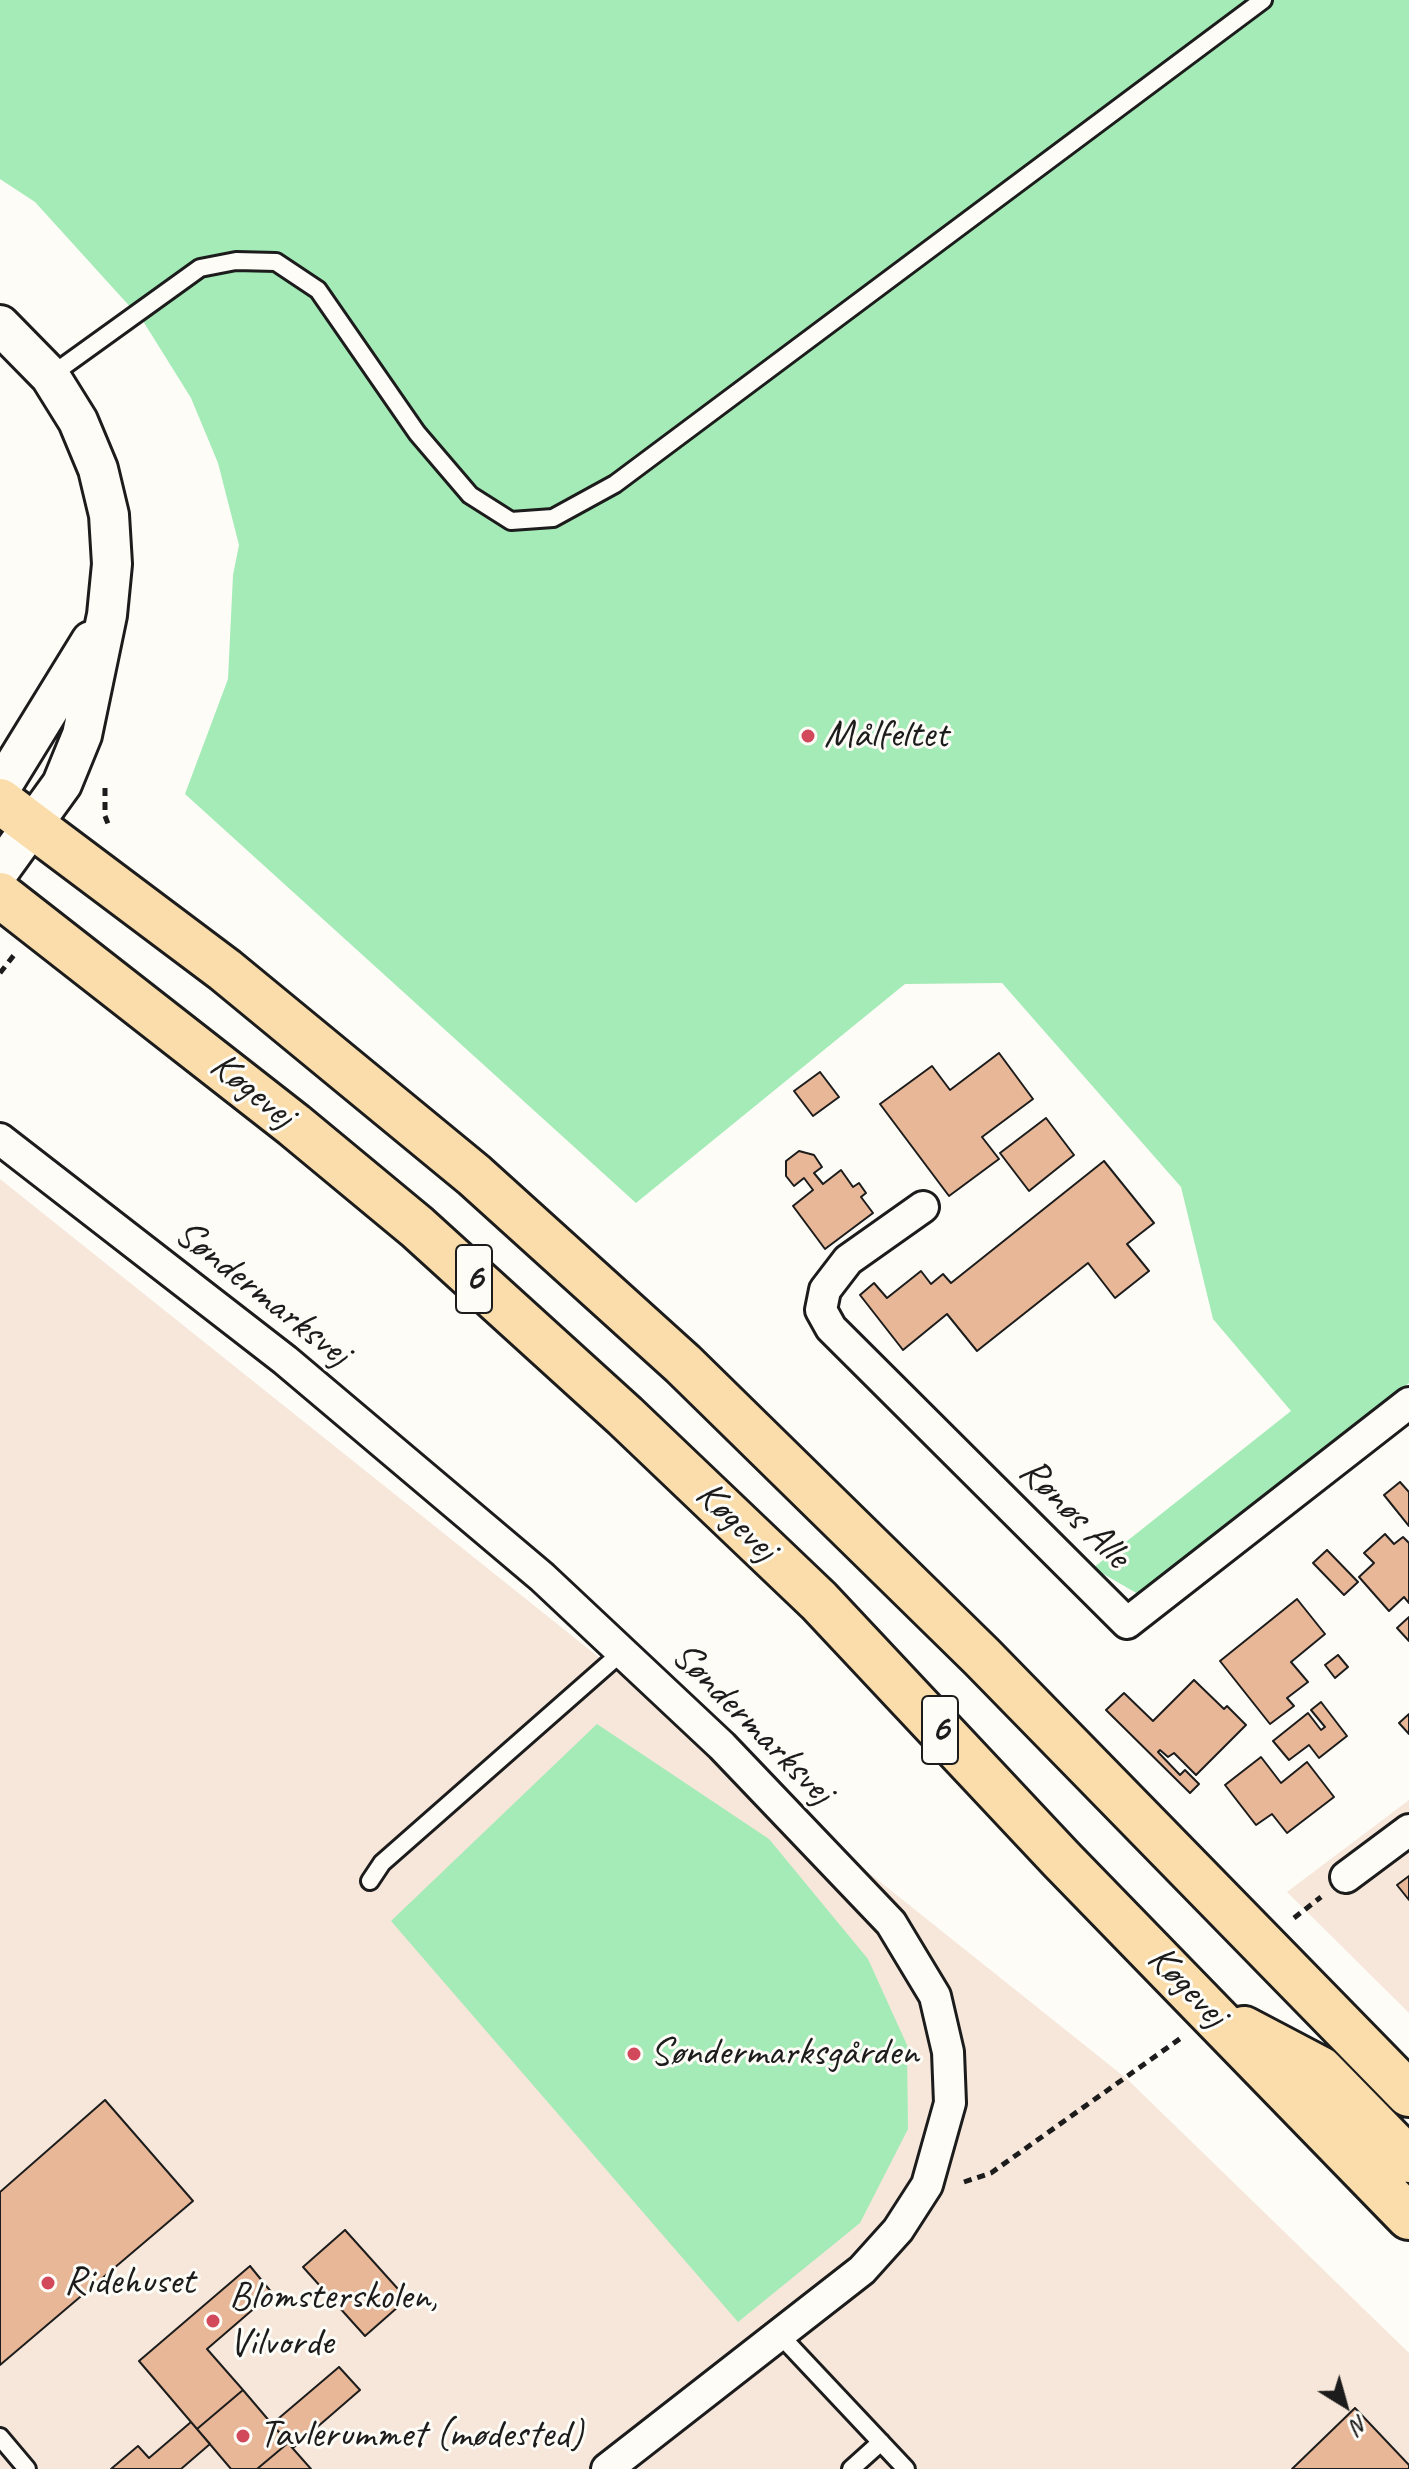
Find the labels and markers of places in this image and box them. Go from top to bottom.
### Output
place label: Målfeltet [824,712,948,760]
marker: Målfeltet [799,727,817,745]
place label: Søndermarksgården [650,2030,919,2078]
marker: Søndermarksgården [625,2045,643,2063]
place label: Ridehuset [64,2259,195,2307]
marker: Ridehuset [39,2274,57,2292]
place label: Blomsterskolen, Vilvorde [229,2274,438,2368]
marker: Blomsterskolen, Vilvorde [204,2312,222,2330]
place label: Tavlerummet (mødested) [259,2412,583,2460]
marker: Tavlerummet (mødested) [234,2427,252,2445]

